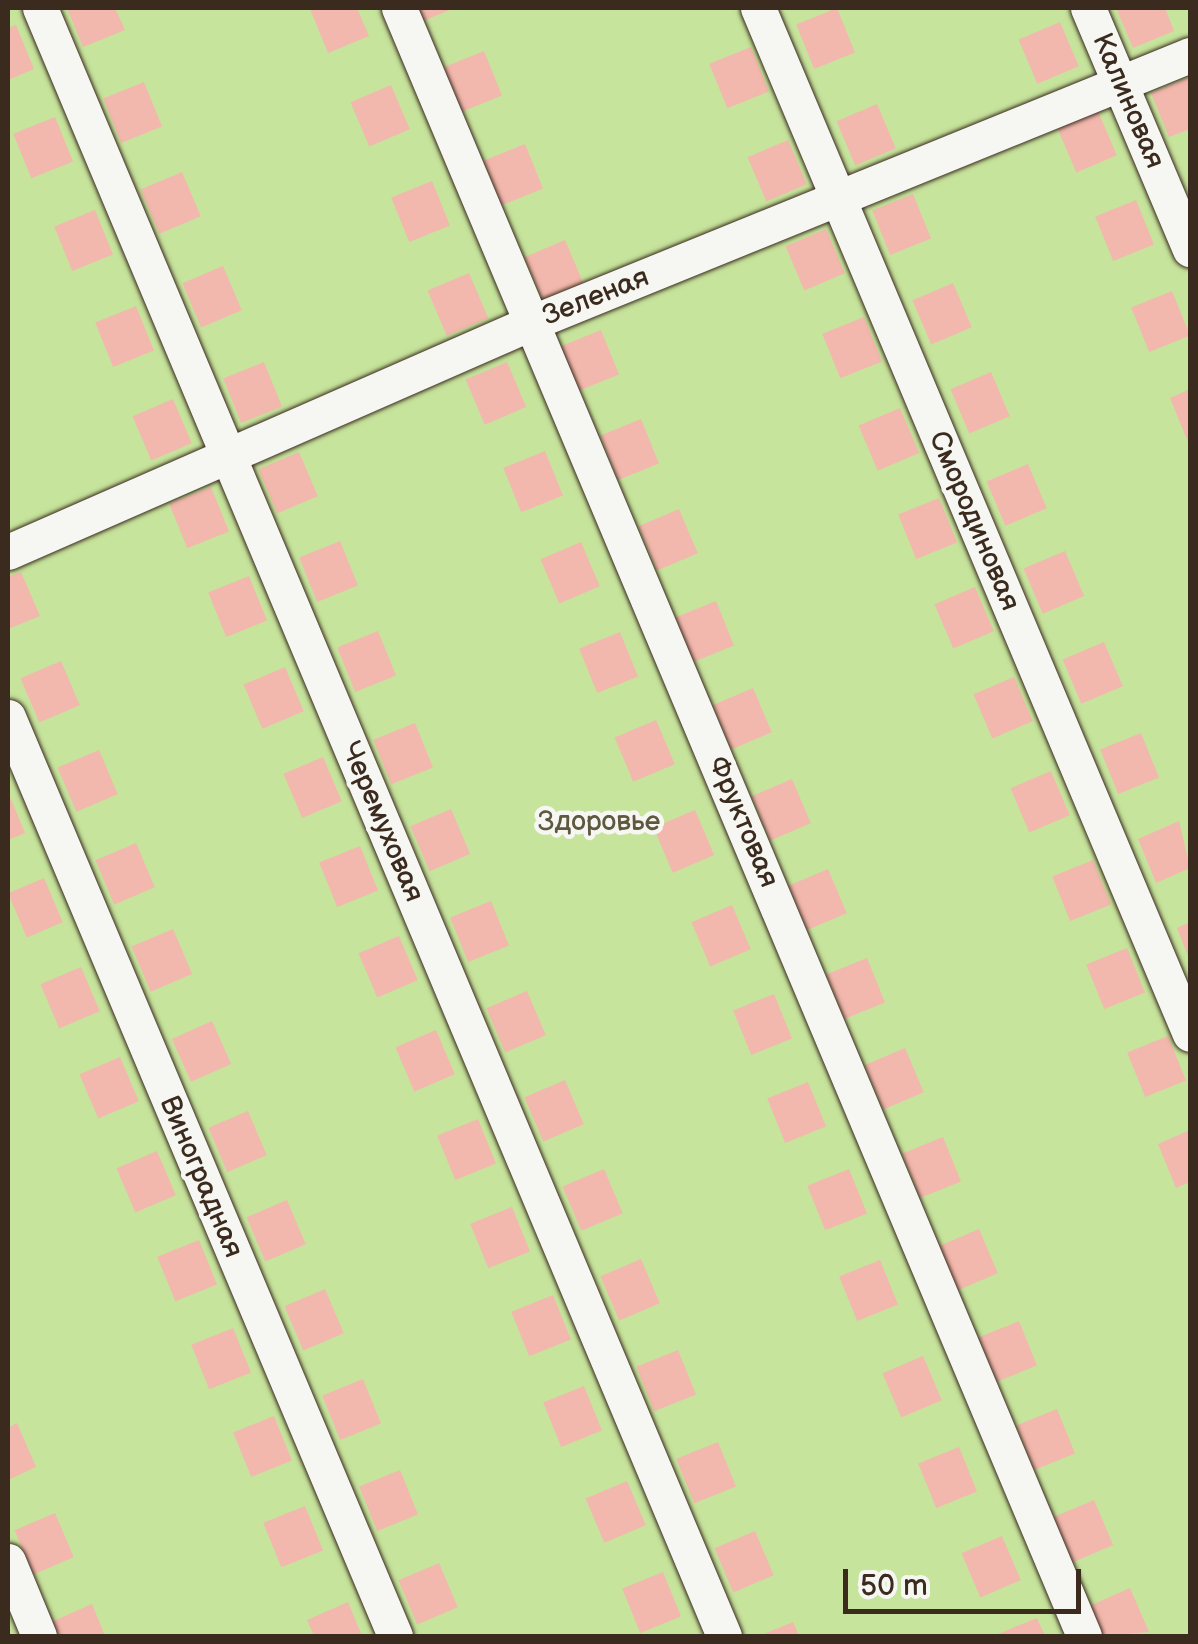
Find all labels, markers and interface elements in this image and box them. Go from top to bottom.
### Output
street label: Калиновая [1085,28,1171,174]
street label: Зеленая [538,261,654,333]
street label: Смородиновая [921,426,1027,616]
street label: Черемуховая [333,737,431,907]
street label: Фруктовая [700,751,786,893]
park label: Здоровье [538,805,660,839]
street label: Виноградная [152,1091,250,1263]
scale bar [848,1549,1086,1611]
text: 50 m [860,1568,928,1604]

